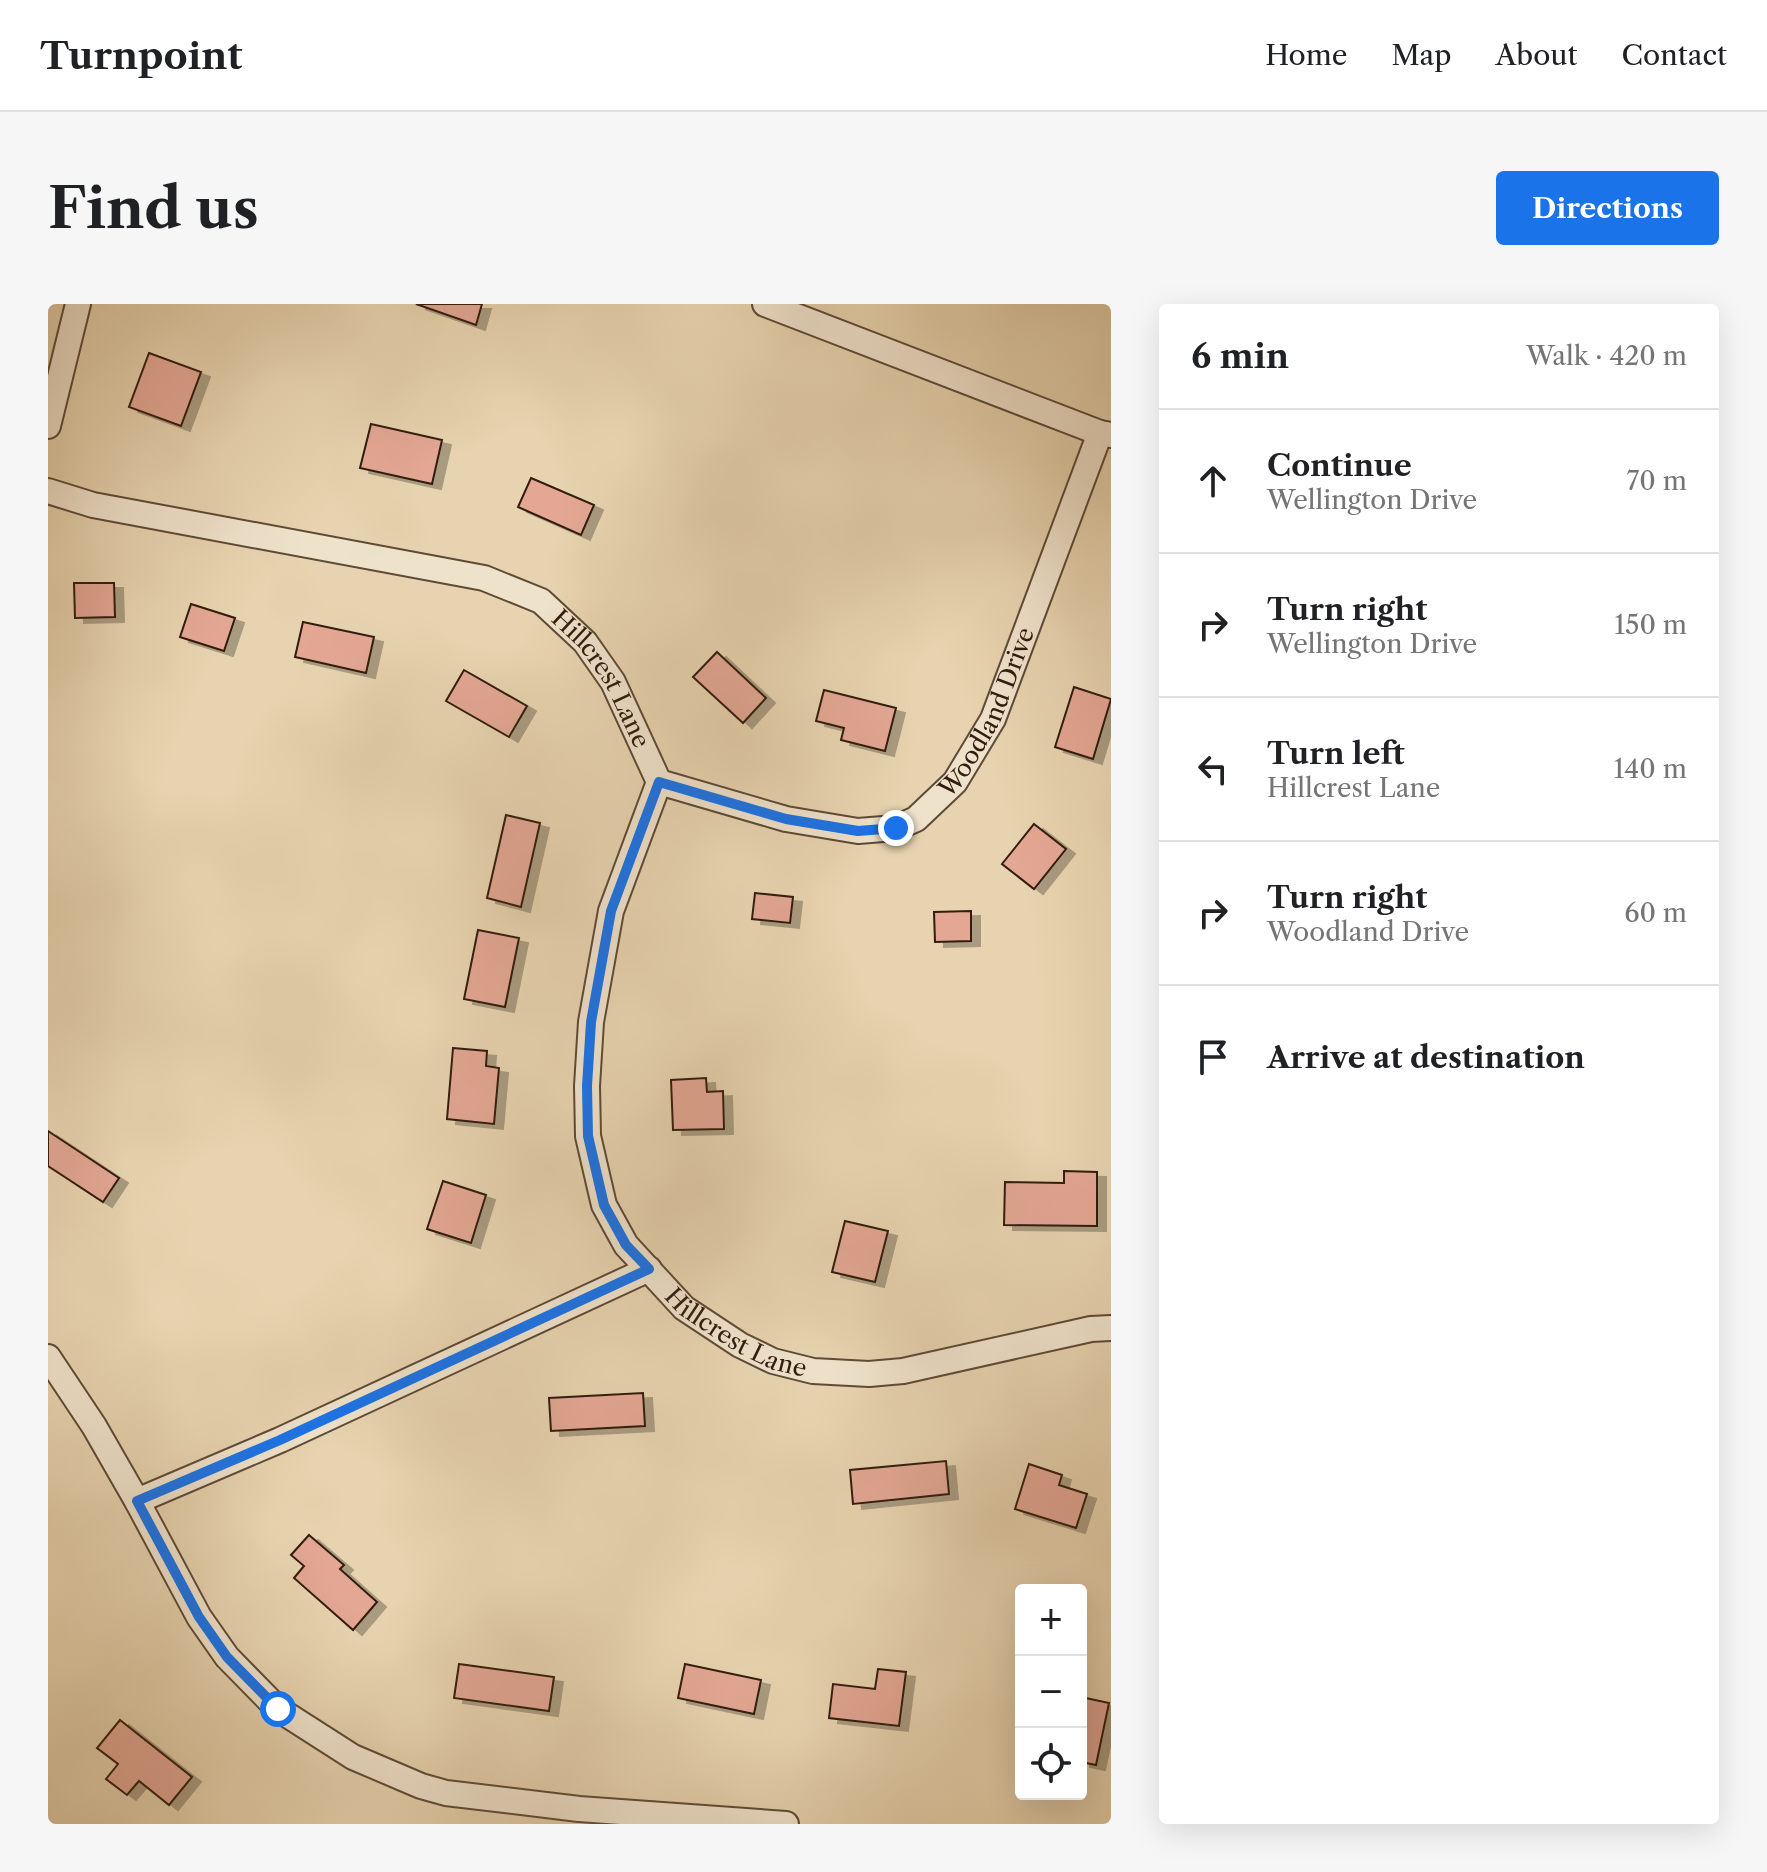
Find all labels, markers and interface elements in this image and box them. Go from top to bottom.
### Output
text: Turnpoint [40,32,242,79]
text: Home [1265,38,1347,72]
text: Map [1391,38,1451,72]
text: About [1495,38,1577,72]
text: Contact [1621,38,1727,72]
button: Directions [1496,171,1719,245]
text: Find us [48,174,259,243]
text: 6 min [1191,335,1289,377]
text: Walk · 420 m [1526,340,1687,372]
text: Continue [1267,447,1412,484]
icon: ahead [1191,459,1235,503]
text: 70 m [1627,465,1687,497]
text: Wellington Drive [1267,484,1477,516]
text: Turn right [1267,591,1427,628]
street label: Hillcrest Lane [546,603,656,752]
icon: right [1191,603,1235,647]
text: 150 m [1614,609,1687,641]
street label: Woodland Drive [932,623,1040,804]
text: Wellington Drive [1267,628,1477,660]
text: Turn left [1267,735,1404,772]
icon: left [1191,747,1235,791]
text: 140 m [1613,753,1687,785]
text: Hillcrest Lane [1267,772,1440,804]
route end [878,810,914,846]
text: Turn right [1267,879,1427,916]
icon: right [1191,891,1235,935]
text: 60 m [1624,897,1687,929]
text: Woodland Drive [1267,916,1469,948]
icon: arrive [1191,1035,1235,1079]
text: Arrive at destination [1267,1039,1585,1076]
street label: Hillcrest Lane [659,1282,810,1383]
map controls [1015,1584,1087,1800]
button: + [1015,1584,1087,1656]
button: − [1015,1656,1087,1728]
route start [260,1691,296,1727]
button: locate [1015,1728,1087,1800]

